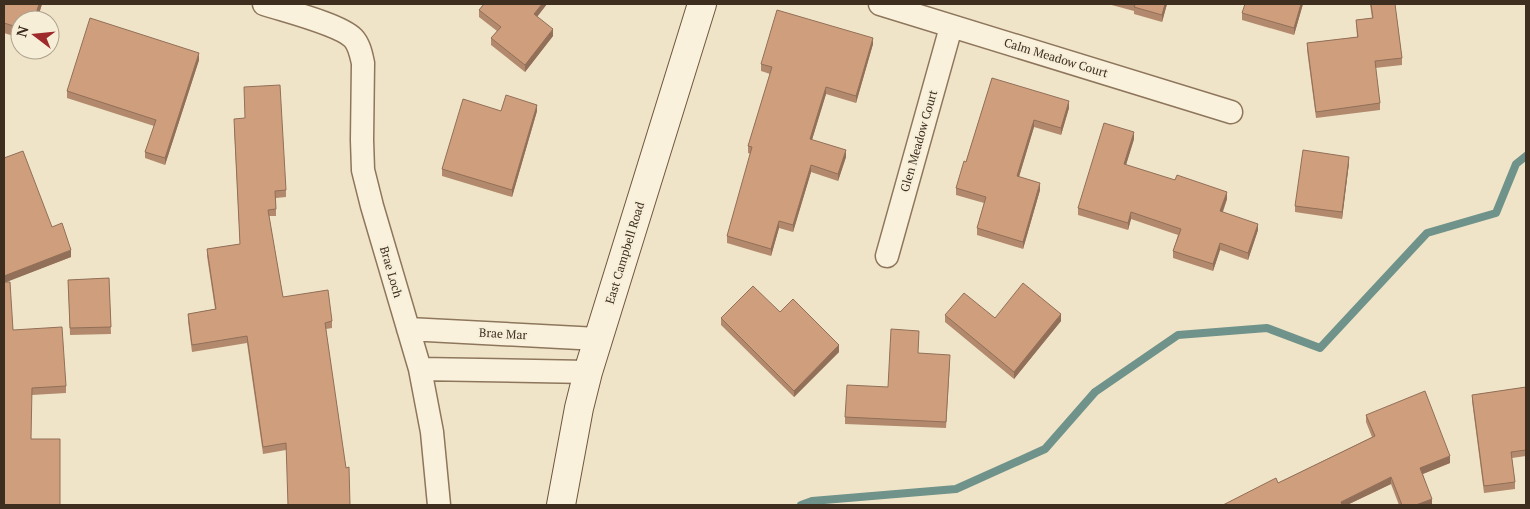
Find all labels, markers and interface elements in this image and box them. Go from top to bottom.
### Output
north arrow [10,10,60,60]
text: N [11,23,33,39]
street label: Calm Meadow Court [1002,35,1110,81]
street label: Glen Meadow Court [897,88,940,194]
street label: East Campbell Road [602,200,647,306]
street label: Brae Loch [377,244,406,299]
street label: Brae Mar [479,325,528,342]

